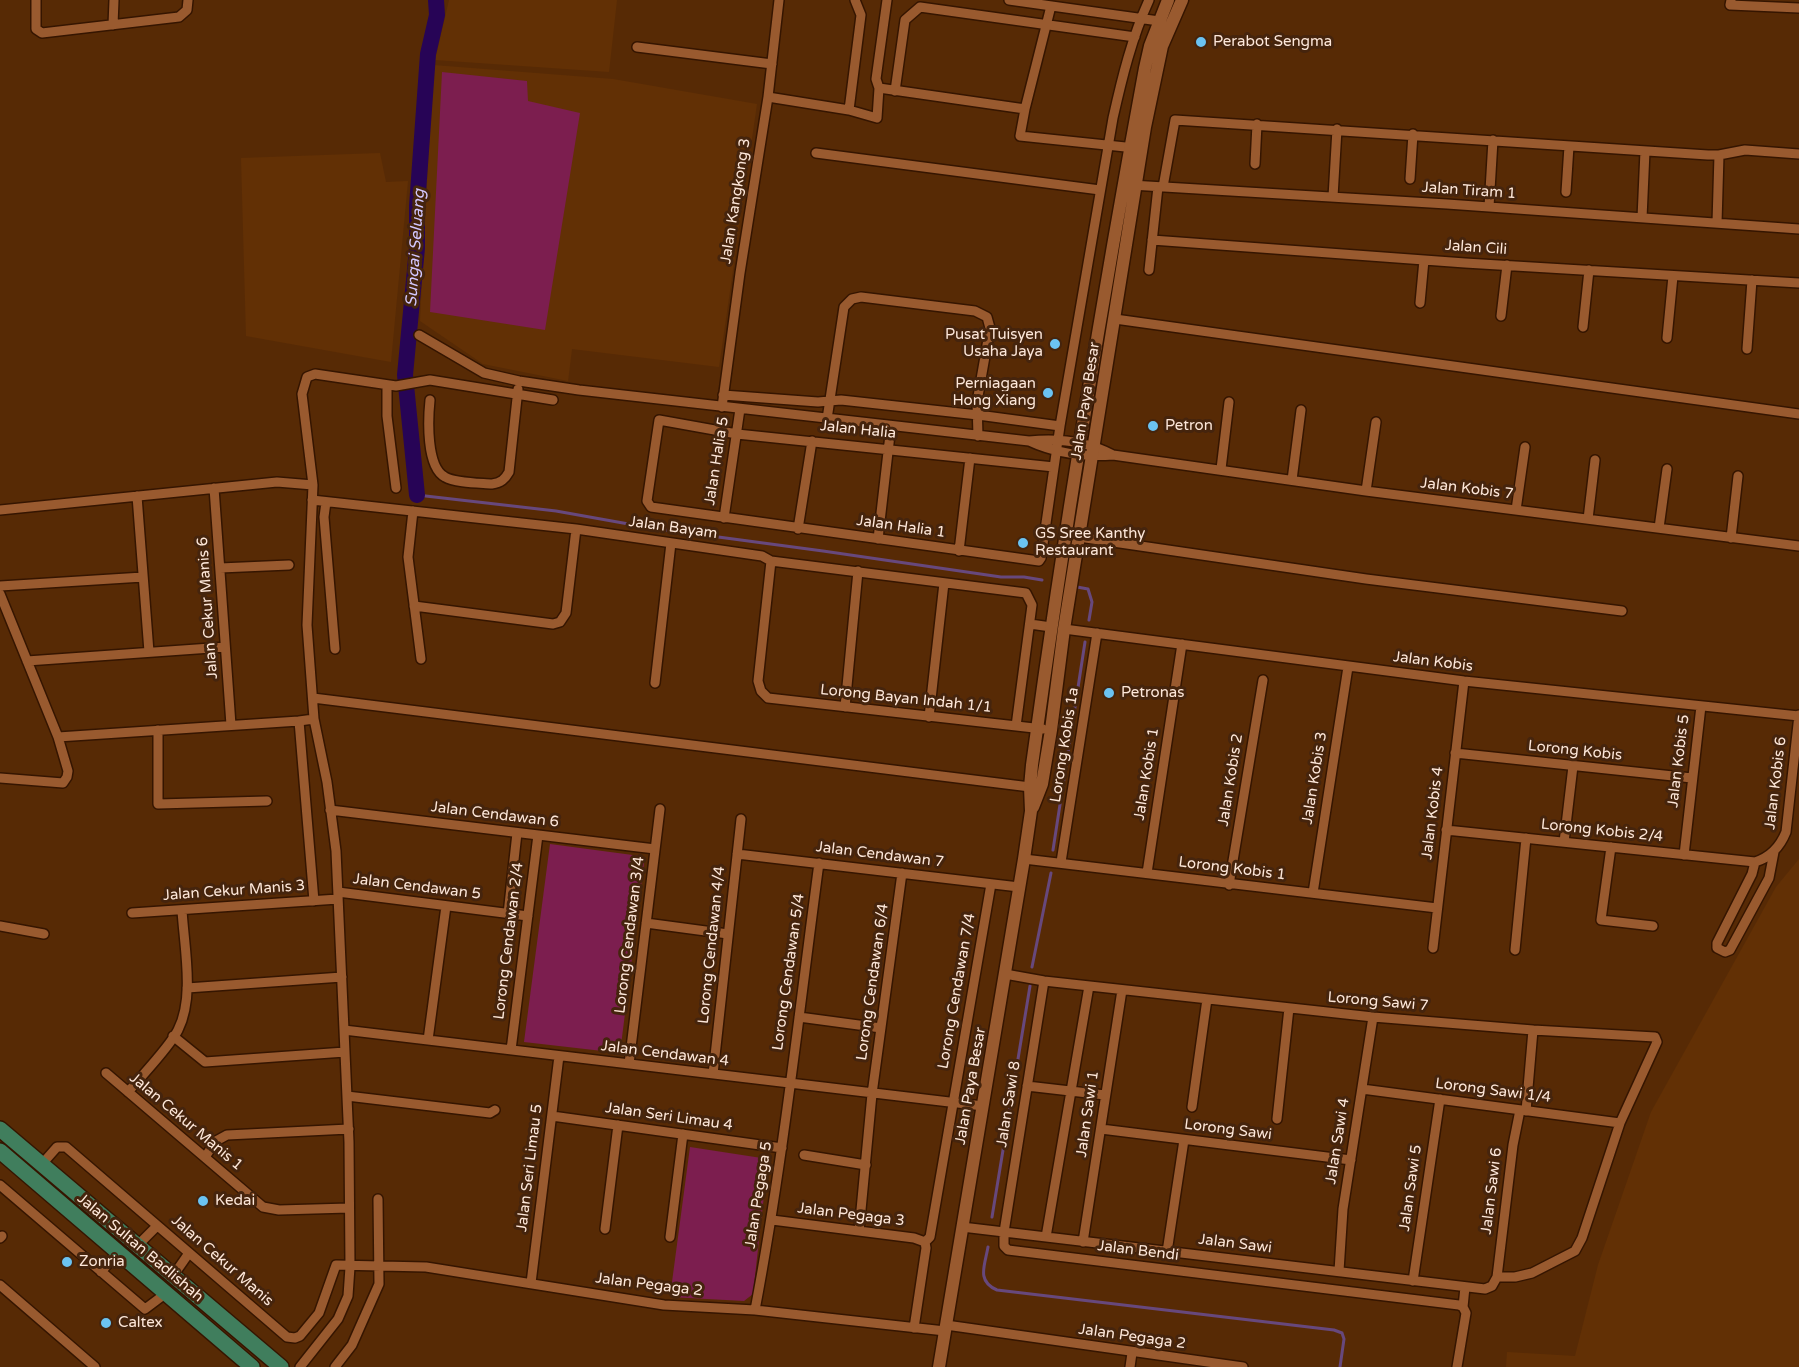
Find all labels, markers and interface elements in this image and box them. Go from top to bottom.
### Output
place label: Perabot Sengma [1213,33,1332,51]
marker: Perabot Sengma [1194,35,1208,49]
street label: Jalan Kangkong 3 [717,137,755,265]
street label: Jalan Tiram 1 [1421,179,1517,203]
water label: Sungai Seluang [402,189,430,307]
street label: Jalan Cili [1444,237,1508,259]
place label: Pusat Tuisyen Usaha Jaya [945,326,1043,361]
marker: Pusat Tuisyen Usaha Jaya [1048,337,1062,351]
street label: Jalan Paya Besar [1068,341,1104,461]
place label: Perniagaan Hong Xiang [952,375,1036,410]
marker: Perniagaan Hong Xiang [1041,386,1055,400]
street label: Jalan Halia 5 [701,415,733,507]
street label: Jalan Halia [819,417,897,443]
place label: Petron [1165,417,1213,435]
marker: Petron [1146,419,1160,433]
street label: Jalan Kobis 7 [1419,474,1515,504]
street label: Jalan Halia 1 [855,512,947,542]
street label: Jalan Bayam [627,513,719,543]
place label: GS Sree Kanthy Restaurant [1035,525,1145,560]
street label: Jalan Cekur Manis 6 [194,536,222,680]
marker: GS Sree Kanthy Restaurant [1016,536,1030,550]
street label: Jalan Kobis [1392,648,1474,676]
street label: Lorong Bayan Indah 1/1 [819,681,993,717]
place label: Petronas [1121,684,1184,702]
street label: Lorong Kobis 1a [1047,686,1083,804]
marker: Petronas [1102,686,1116,700]
street label: Jalan Kobis 5 [1664,713,1694,809]
street label: Jalan Kobis 1 [1131,726,1163,822]
street label: Jalan Kobis 3 [1299,730,1331,826]
street label: Jalan Kobis 2 [1215,732,1247,828]
street label: Jalan Kobis 6 [1761,735,1791,831]
street label: Lorong Kobis [1527,737,1623,765]
street label: Jalan Kobis 4 [1418,765,1448,861]
street label: Jalan Cendawan 6 [430,798,560,832]
street label: Lorong Kobis 2/4 [1540,816,1664,846]
street label: Jalan Cendawan 7 [815,838,945,872]
street label: Lorong Kobis 1 [1177,853,1287,885]
street label: Lorong Cendawan 3/4 [611,855,649,1015]
street label: Lorong Cendawan 2/4 [490,861,528,1021]
street label: Lorong Cendawan 4/4 [695,865,729,1025]
street label: Jalan Cendawan 5 [352,870,482,904]
street label: Jalan Cekur Manis 3 [162,877,306,905]
street label: Lorong Cendawan 5/4 [769,892,809,1052]
street label: Lorong Cendawan 6/4 [853,902,893,1062]
street label: Lorong Cendawan 7/4 [934,912,980,1070]
street label: Lorong Sawi 7 [1327,989,1429,1015]
street label: Jalan Paya Besar [952,1026,990,1146]
street label: Jalan Cendawan 4 [600,1037,730,1071]
street label: Jalan Sawi 8 [993,1060,1025,1148]
street label: Jalan Cekur Manis 1 [126,1069,246,1175]
street label: Jalan Sawi 1 [1073,1070,1103,1158]
street label: Lorong Sawi 1/4 [1434,1075,1552,1107]
street label: Jalan Sawi 4 [1322,1097,1354,1185]
street label: Jalan Seri Limau 4 [604,1099,734,1135]
street label: Jalan Seri Limau 5 [513,1103,547,1233]
street label: Lorong Sawi [1183,1116,1273,1144]
street label: Jalan Pegaga 5 [742,1140,776,1250]
street label: Jalan Sawi 5 [1396,1144,1426,1232]
street label: Jalan Sawi 6 [1478,1147,1506,1235]
street label: Jalan Sultan Badlishah [73,1190,207,1306]
place label: Kedai [215,1192,255,1210]
marker: Kedai [196,1194,210,1208]
street label: Jalan Pegaga 3 [796,1199,906,1231]
street label: Jalan Cekur Manis [167,1212,277,1310]
street label: Jalan Sawi [1197,1231,1273,1257]
street label: Jalan Bendi [1096,1237,1180,1265]
place label: Zonria [79,1253,125,1271]
marker: Zonria [60,1255,74,1269]
street label: Jalan Pegaga 2 [594,1269,704,1301]
place label: Caltex [118,1314,163,1332]
marker: Caltex [99,1316,113,1330]
street label: Jalan Pegaga 2 [1077,1321,1187,1353]

